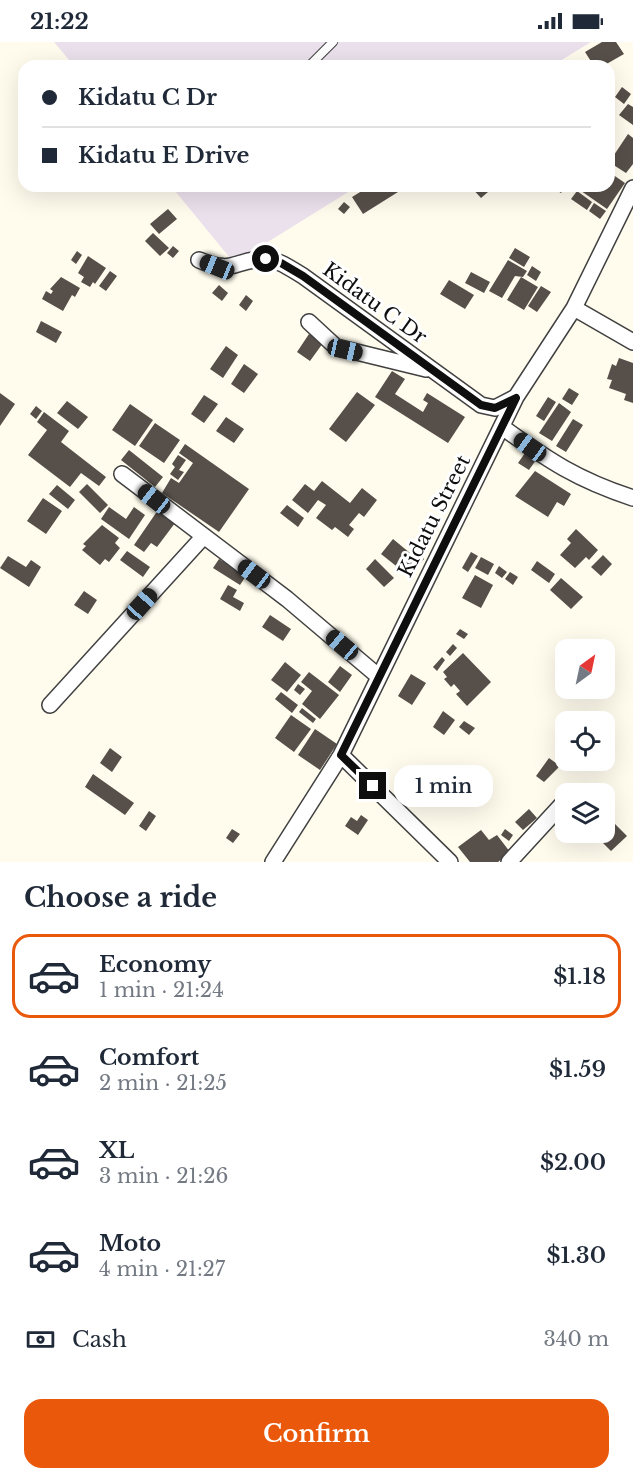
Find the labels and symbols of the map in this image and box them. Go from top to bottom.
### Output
route start [252,245,279,272]
car [197,252,237,282]
street label: Kidatu C Dr [318,257,432,349]
car [325,337,365,363]
car [510,429,550,465]
street label: Kidatu Street [393,451,475,581]
car [134,481,174,517]
car [234,556,274,592]
car [123,585,161,623]
car [322,627,362,663]
north arrow [555,639,615,699]
callout: 1 min [394,765,493,807]
route end [359,772,386,799]

